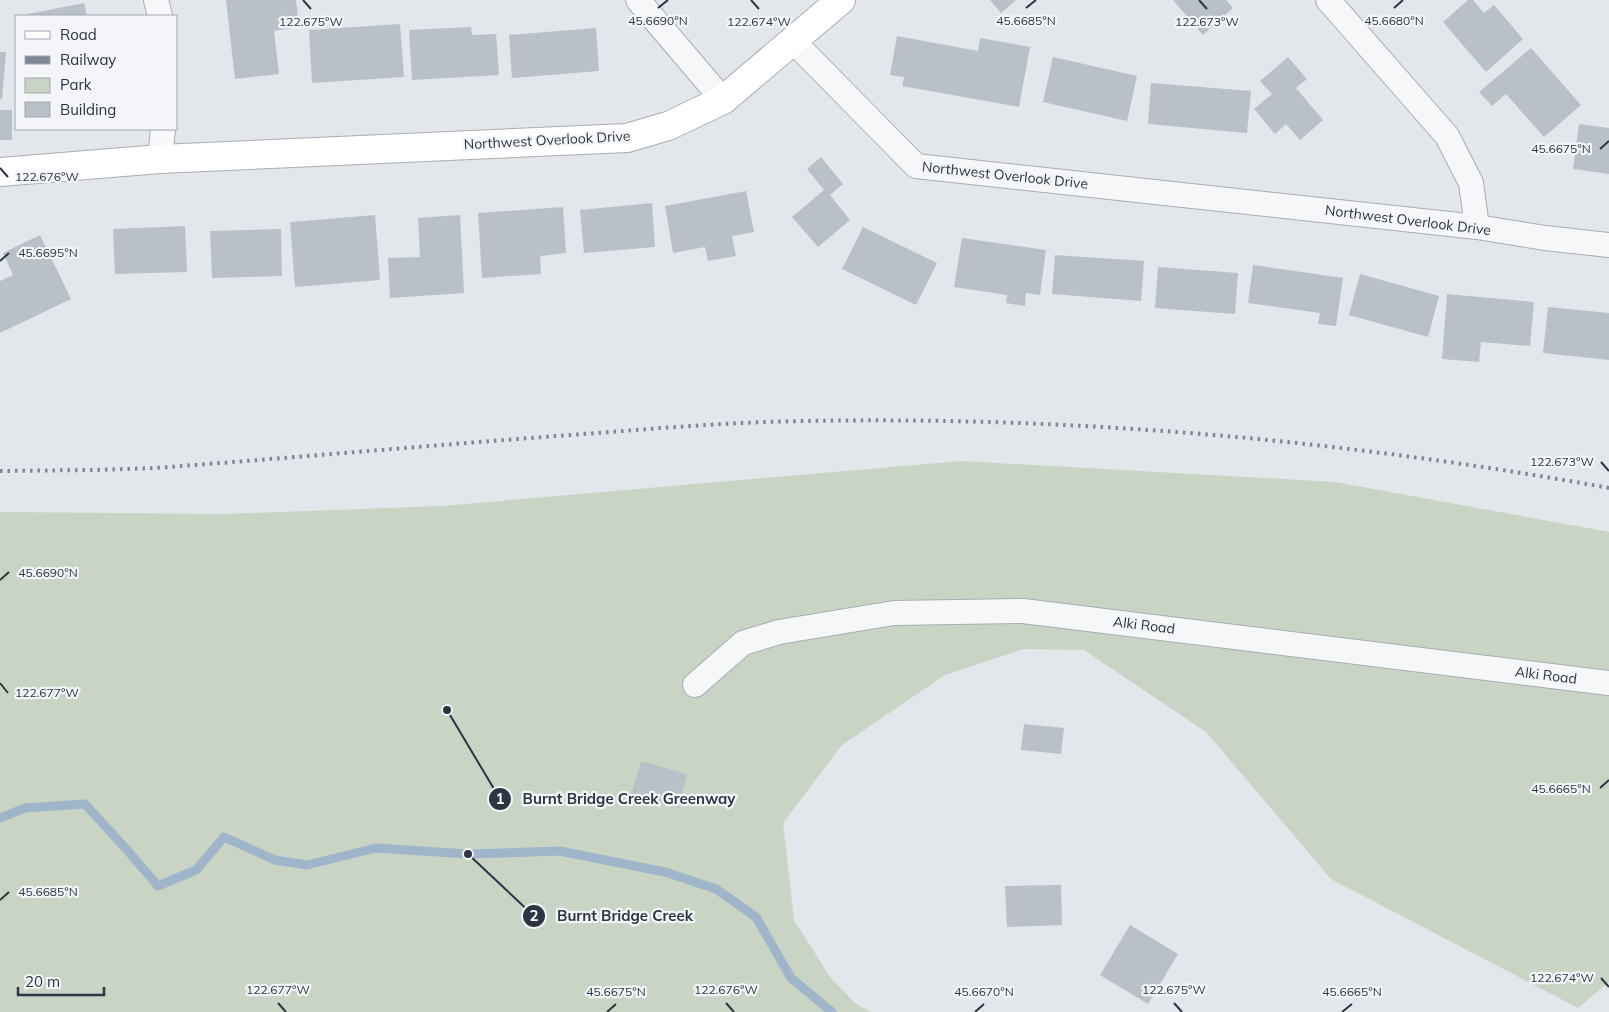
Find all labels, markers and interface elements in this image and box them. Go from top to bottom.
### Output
text: 45.6690°N [628,13,688,28]
text: 45.6685°N [996,13,1056,28]
text: 45.6680°N [1364,13,1424,28]
text: 122.675°W [279,14,343,29]
text: 122.674°W [727,14,791,29]
text: 122.673°W [1175,14,1239,29]
legend [15,15,178,130]
text: Road [60,25,97,44]
text: Railway [60,50,116,69]
text: Park [60,75,92,94]
text: Building [60,100,116,119]
street label: Northwest Overlook Drive [463,127,631,153]
text: 45.6675°N [1531,141,1591,156]
street label: Northwest Overlook Drive [921,157,1089,193]
text: 122.676°W [15,169,79,184]
street label: Northwest Overlook Drive [1324,201,1492,239]
text: 45.6695°N [18,245,78,260]
text: 122.673°W [1530,454,1594,469]
text: 45.6690°N [18,565,78,580]
street label: Alki Road [1112,612,1176,638]
street label: Alki Road [1514,662,1578,688]
text: 122.677°W [15,685,79,700]
text: 45.6665°N [1531,781,1591,796]
callout: Burnt Bridge Creek Greenway [487,784,745,814]
text: 1 [495,789,505,808]
text: Burnt Bridge Creek Greenway [523,789,736,808]
text: 45.6685°N [18,884,78,899]
callout: Burnt Bridge Creek [522,901,702,931]
text: 2 [529,906,539,925]
text: Burnt Bridge Creek [557,906,694,925]
scale bar [18,964,104,996]
text: 122.674°W [1530,970,1594,985]
text: 20 m [25,972,60,991]
text: 122.677°W [246,982,310,997]
text: 122.676°W [694,982,758,997]
text: 122.675°W [1142,982,1206,997]
text: 45.6675°N [586,984,646,999]
text: 45.6670°N [954,984,1014,999]
text: 45.6665°N [1322,984,1382,999]

